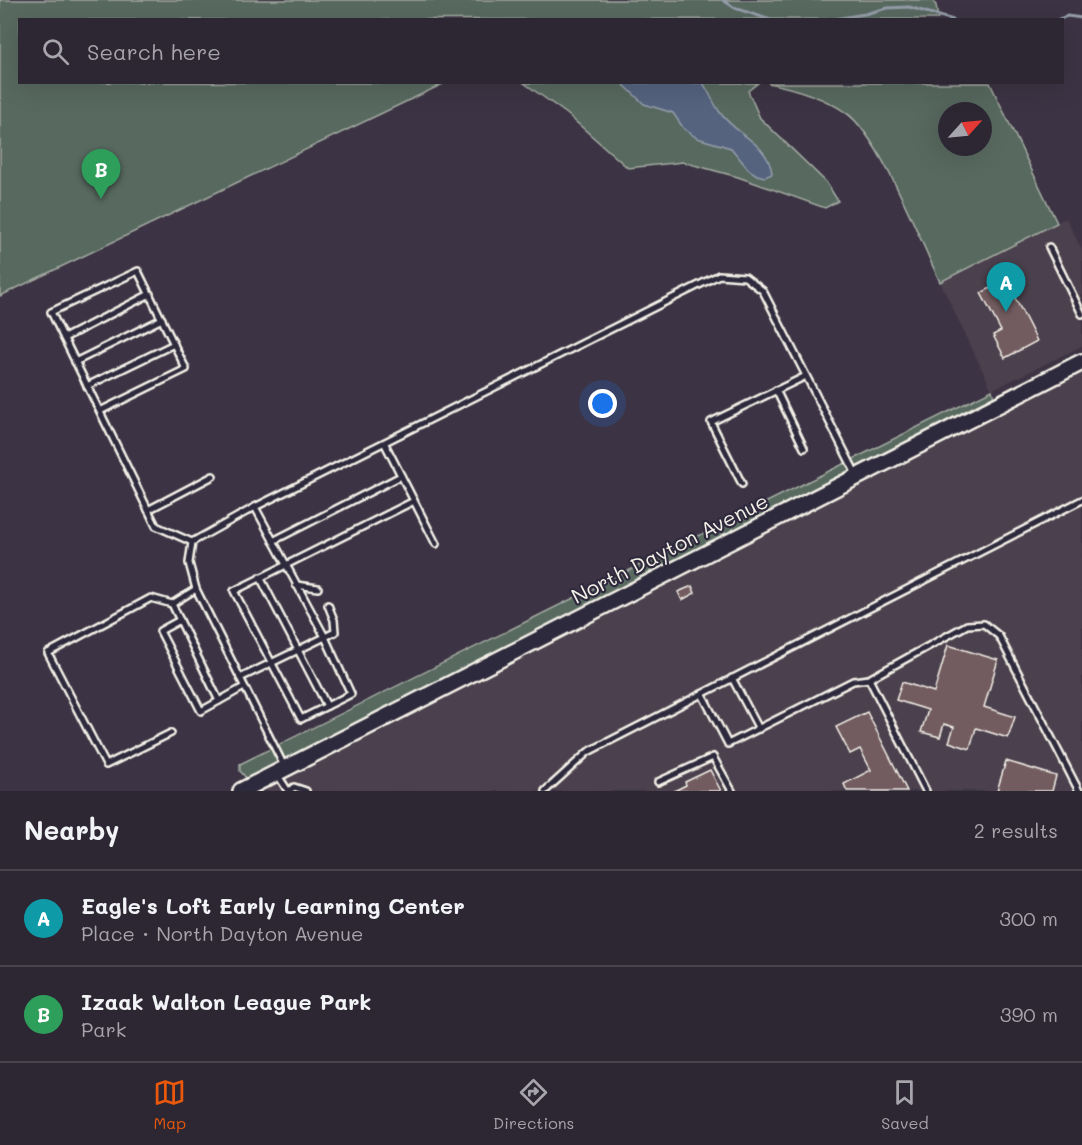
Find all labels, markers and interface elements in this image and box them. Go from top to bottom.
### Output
search box [18,18,1064,84]
icon: search [39,35,72,68]
text: Search here [87,37,221,66]
north arrow [938,102,992,156]
pin: B [82,150,120,199]
pin: A [986,262,1026,312]
your location [588,389,617,418]
street label: North Dayton Avenue [566,486,772,609]
text: Nearby [24,813,119,847]
text: 2 results [974,817,1058,843]
text: Eagle's Loft Early Learning Center [81,891,465,920]
text: A [37,905,50,931]
text: 300 m [999,905,1058,931]
text: Place · North Dayton Avenue [81,920,363,946]
text: Izaak Walton League Park [81,987,371,1016]
text: B [37,1001,50,1027]
text: 390 m [1000,1001,1058,1027]
text: Park [81,1016,126,1042]
tab: Map [153,1076,186,1133]
tab: Directions [493,1076,574,1133]
tab: Saved [881,1076,929,1133]

